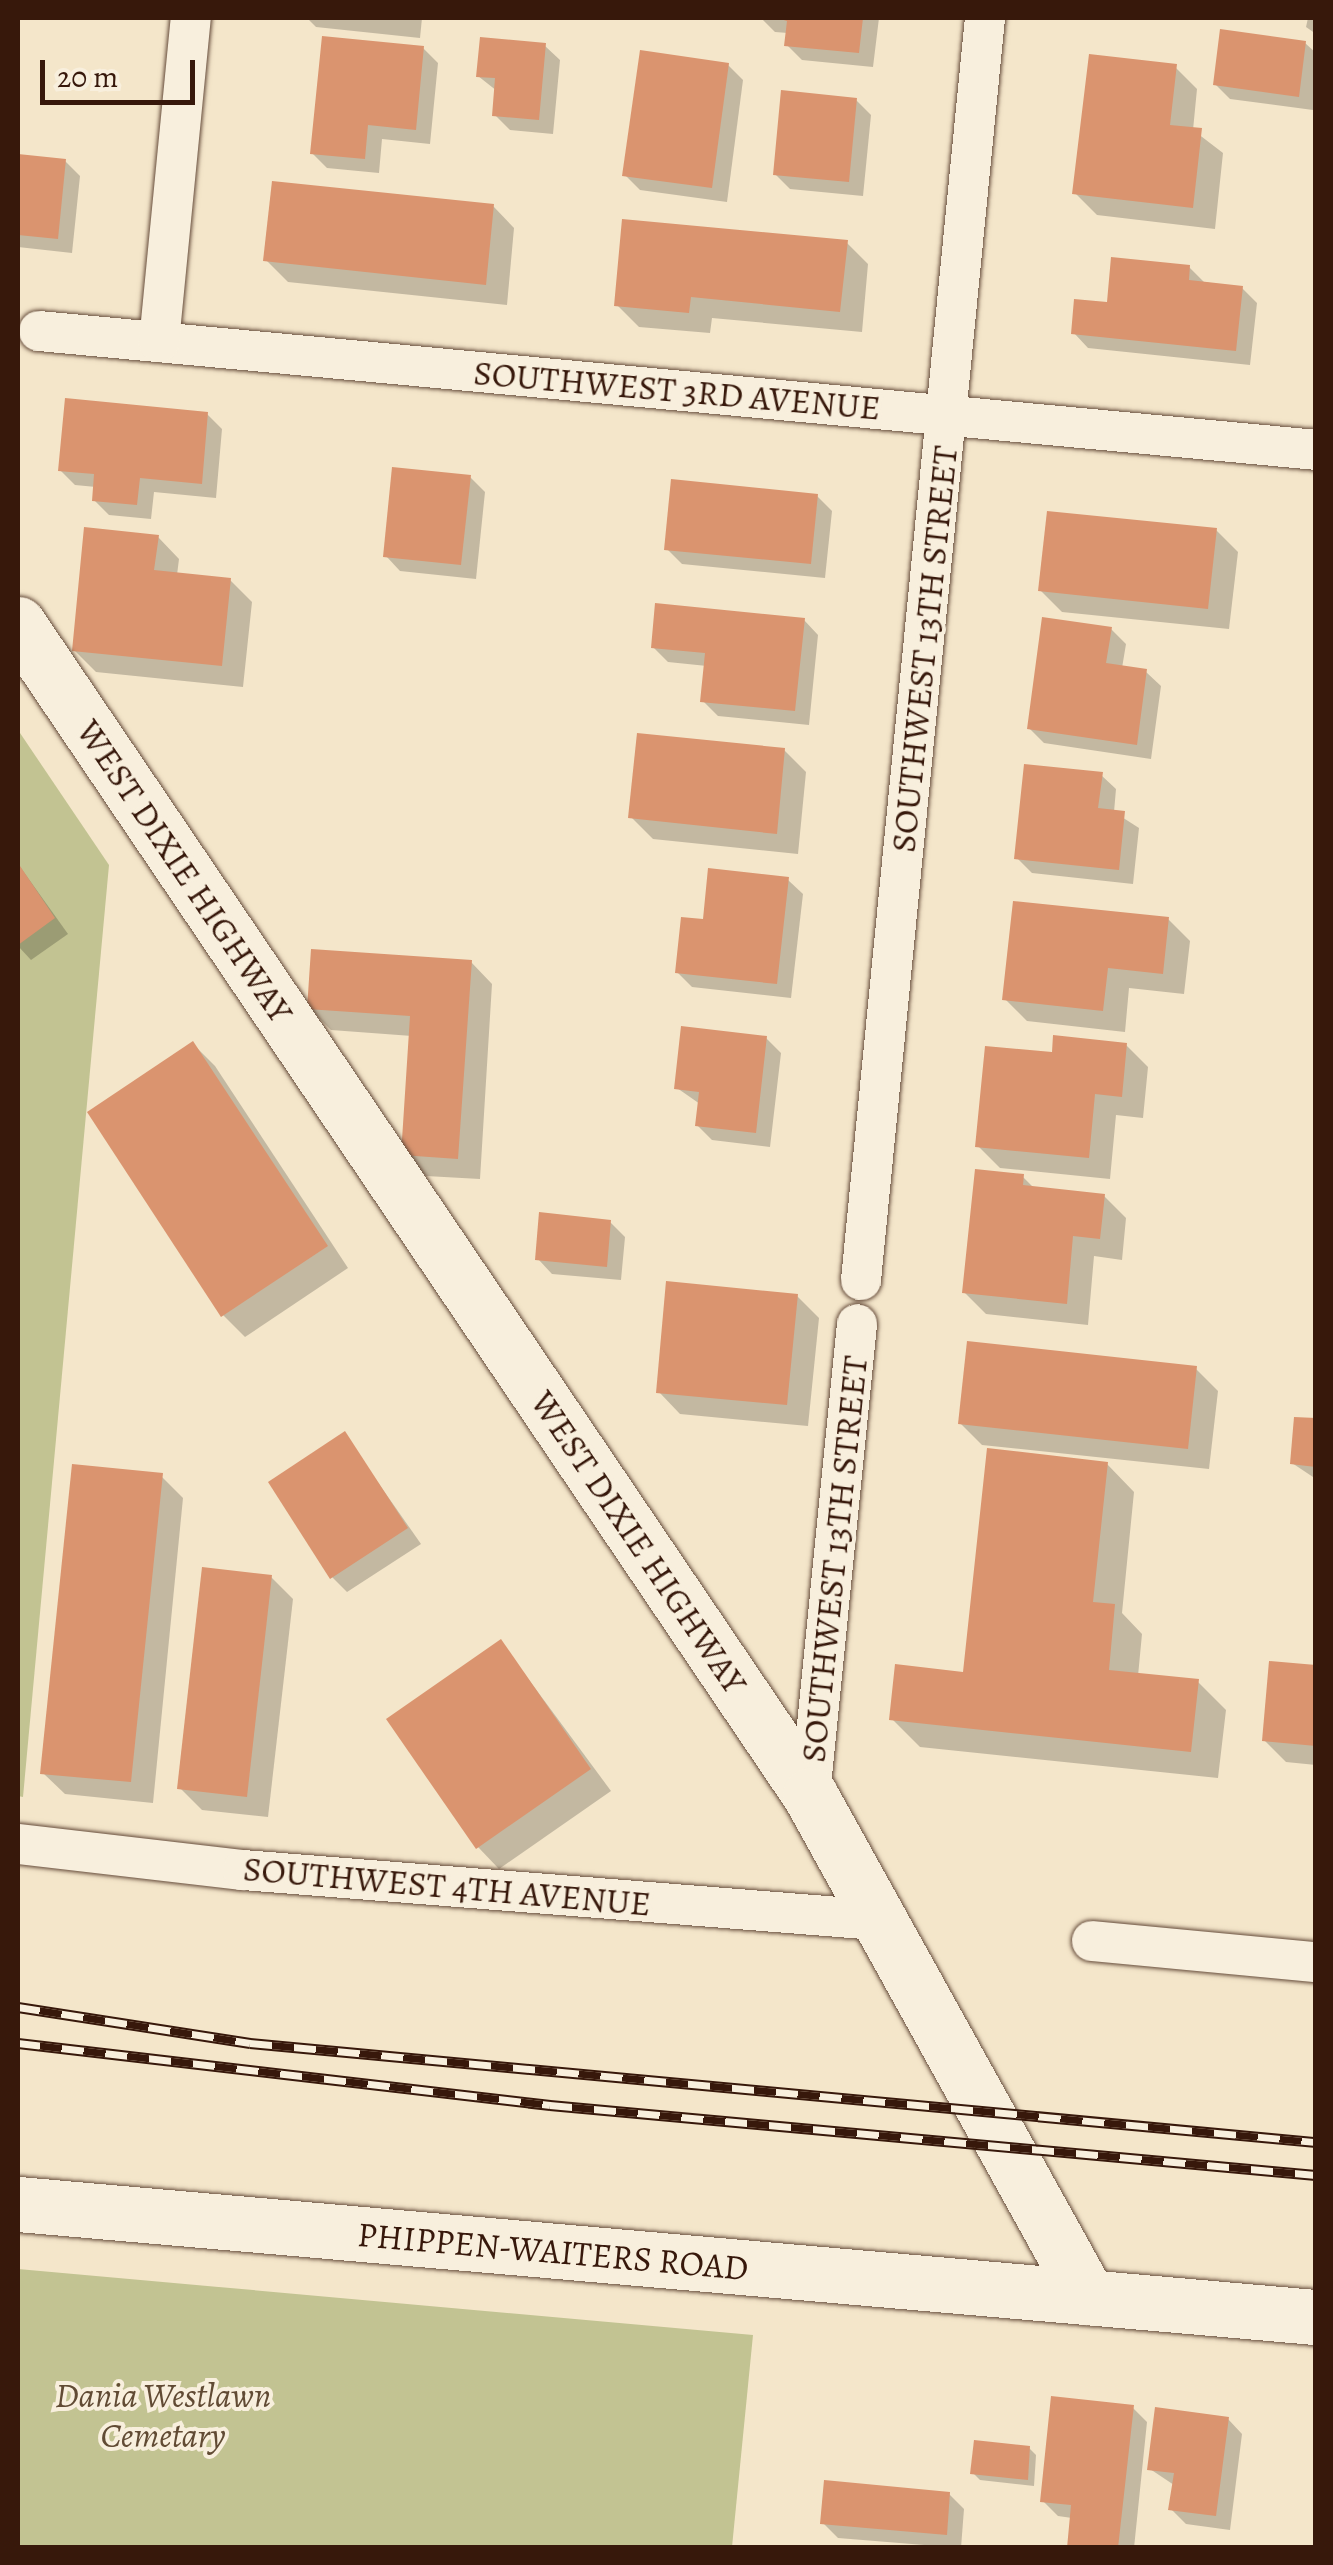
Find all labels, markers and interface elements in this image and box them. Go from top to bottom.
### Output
scale bar [45,40,200,102]
text: 20 m [57,57,118,97]
street label: SOUTHWEST 3RD AVENUE [472,351,882,429]
street label: SOUTHWEST 13TH STREET [882,444,966,854]
street label: WEST DIXIE HIGHWAY [68,712,302,1030]
street label: SOUTHWEST 13TH STREET [792,1354,876,1764]
street label: WEST DIXIE HIGHWAY [522,1383,756,1701]
street label: SOUTHWEST 4TH AVENUE [241,1847,653,1925]
street label: PHIPPEN-WAITERS ROAD [356,2213,750,2289]
park label: Dania Westlawn Cemetary [55,2374,271,2456]

